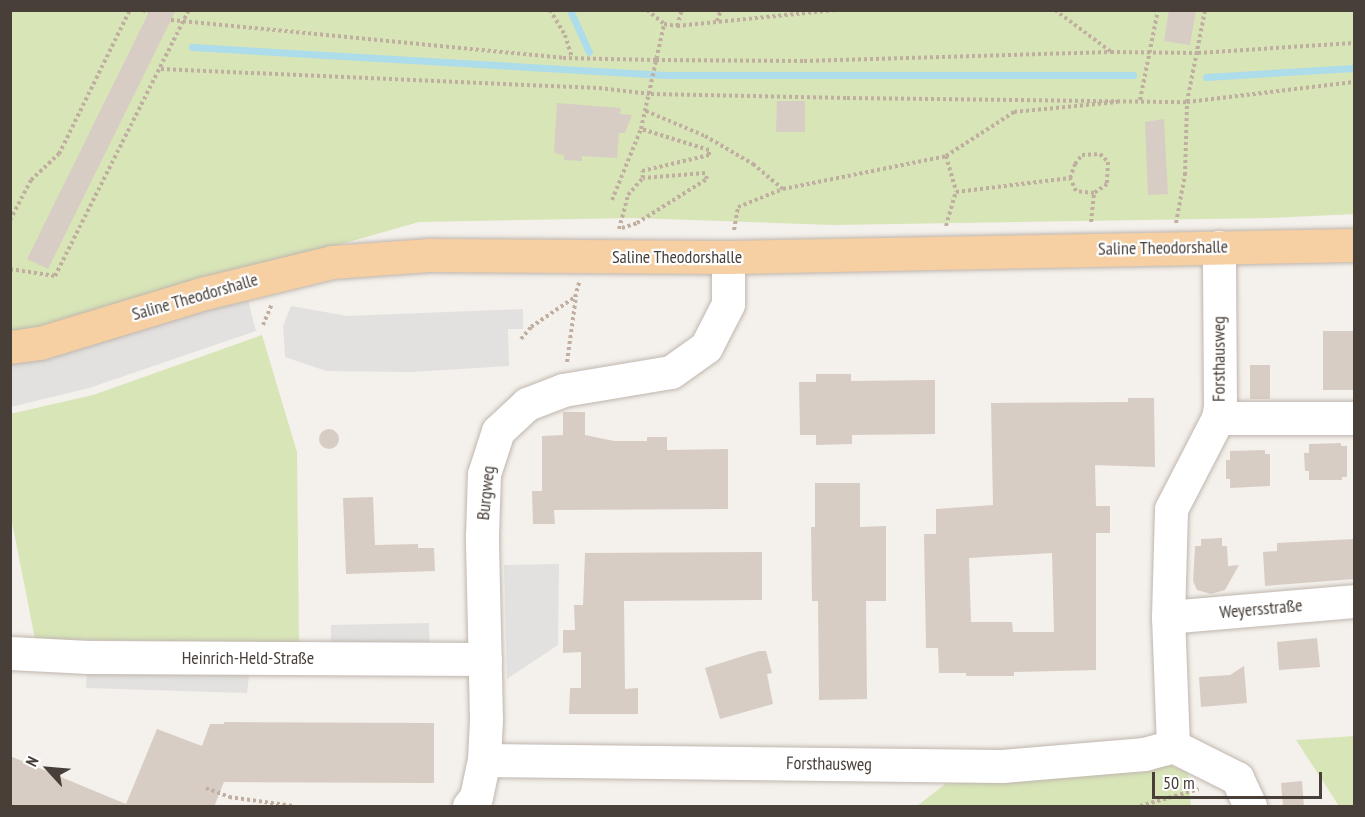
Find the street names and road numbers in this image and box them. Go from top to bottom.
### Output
street label: Saline Theodorshalle [1097,236,1229,260]
street label: Saline Theodorshalle [612,246,742,268]
street label: Saline Theodorshalle [129,269,261,325]
street label: Forsthausweg [1208,316,1230,402]
street label: Burgweg [472,465,500,521]
street label: Weyersstraße [1219,595,1303,623]
street label: Heinrich-Held-Straße [182,647,314,669]
street label: Forsthausweg [786,752,872,776]

